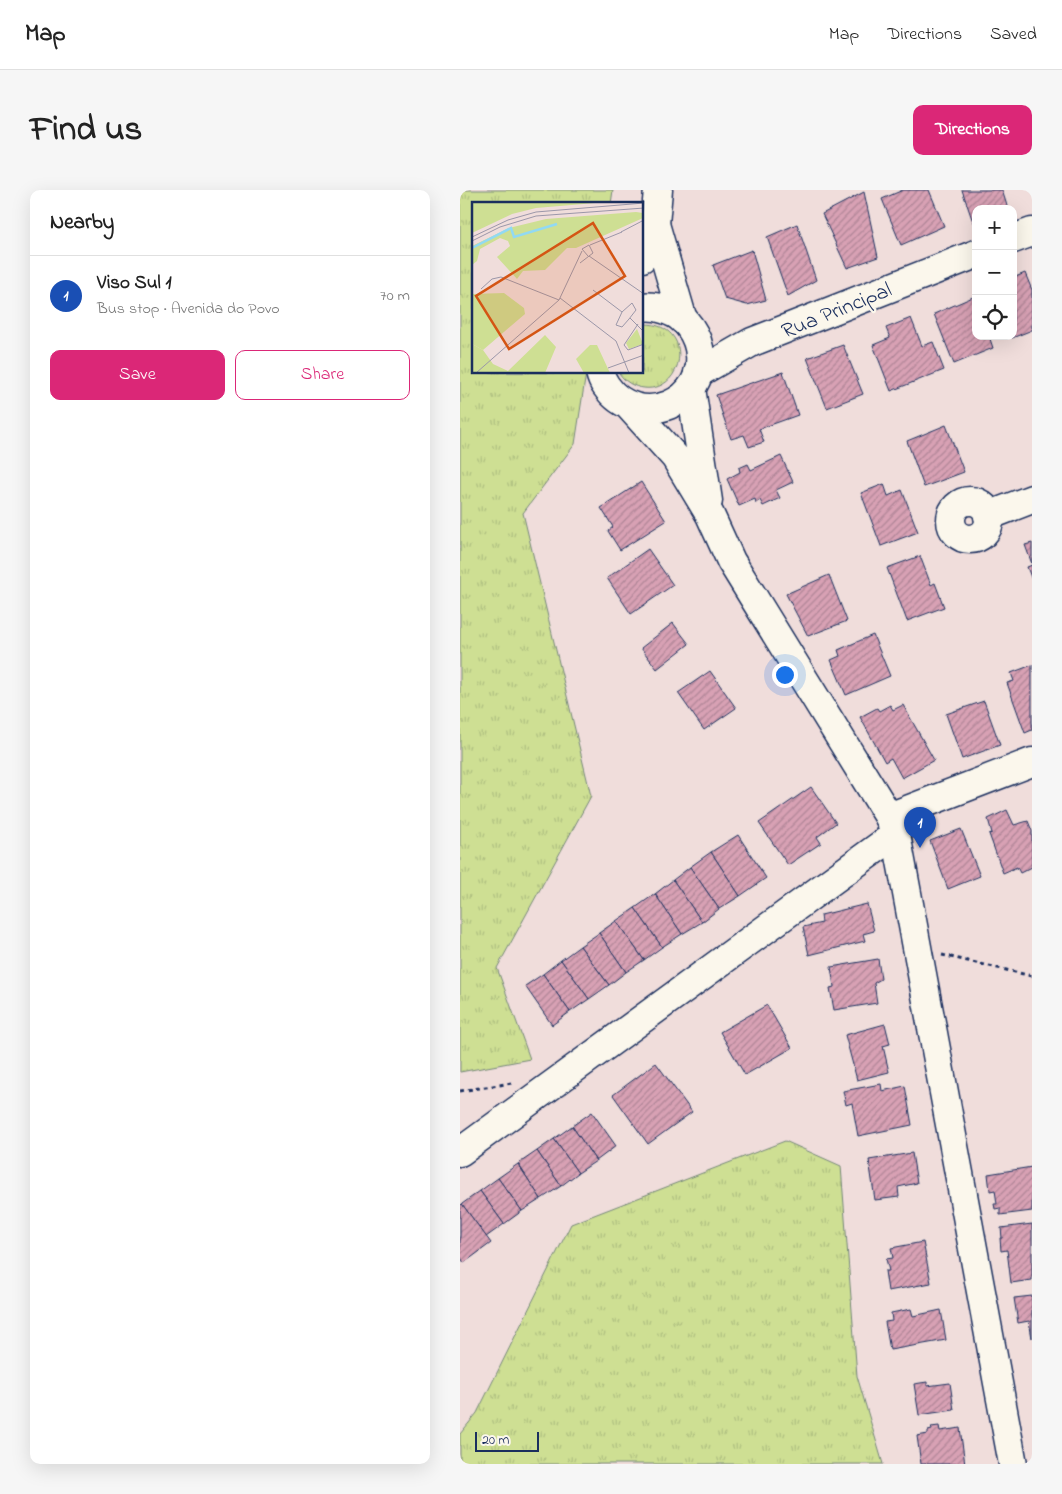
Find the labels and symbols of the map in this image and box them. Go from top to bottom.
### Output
inset map [472,202,644,374]
street label: Rua Principal [777,275,897,348]
your location [772,662,798,688]
pin: 1 [904,807,936,848]
scale bar [475,1429,539,1452]

